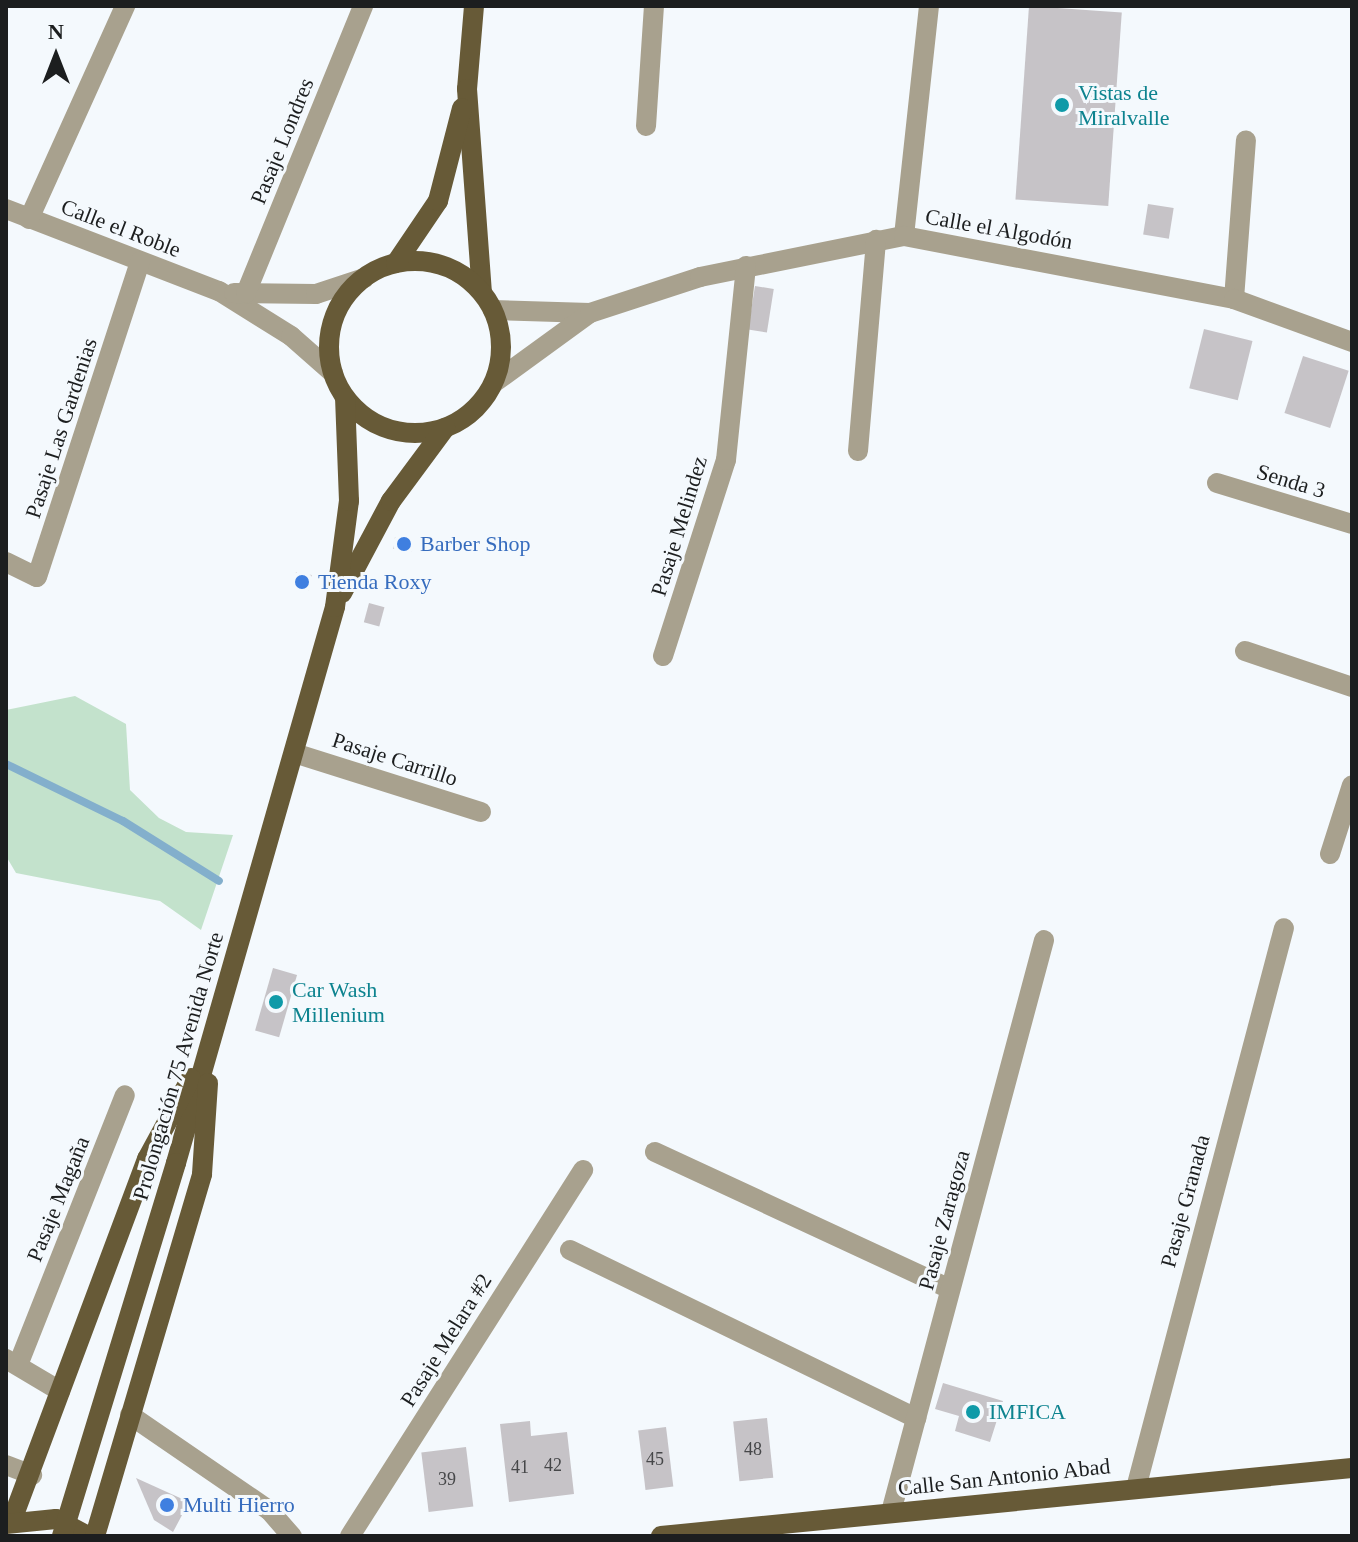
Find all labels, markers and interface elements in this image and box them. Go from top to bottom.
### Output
north arrow [16,16,96,96]
text: N [48,19,64,44]
street label: Pasaje Londres [245,74,319,208]
place label: Vistas de Miralvalle [1078,79,1170,130]
marker: Vistas de Miralvalle [1053,96,1071,114]
street label: Calle el Roble [58,193,184,263]
street label: Calle el Algodón [923,203,1075,255]
street label: Pasaje Las Gardenias [19,334,103,522]
street label: Pasaje Melindez [645,453,713,599]
street label: Senda 3 [1254,458,1328,504]
place label: Barber Shop [420,531,531,557]
marker: Barber Shop [395,535,413,553]
place label: Tienda Roxy [318,569,431,595]
marker: Tienda Roxy [293,573,311,591]
street label: Pasaje Carrillo [329,726,461,792]
street label: Prolongación 75 Avenida Norte [127,928,229,1204]
place label: Car Wash Millenium [292,976,385,1028]
marker: Car Wash Millenium [267,993,285,1011]
street label: Pasaje Granada [1155,1132,1215,1270]
street label: Pasaje Magaña [21,1133,95,1265]
street label: Pasaje Zaragoza [913,1147,975,1293]
street label: Pasaje Melara #2 [395,1269,497,1411]
place label: IMFICA [989,1399,1066,1425]
marker: IMFICA [964,1403,982,1421]
house number: 48 [744,1438,762,1460]
house number: 45 [646,1448,664,1470]
street label: Calle San Antonio Abad [895,1453,1113,1501]
house number: 42 [544,1454,562,1476]
house number: 41 [511,1456,529,1478]
house number: 39 [438,1468,456,1490]
place label: Multi Hierro [183,1492,295,1518]
marker: Multi Hierro [158,1496,176,1514]

